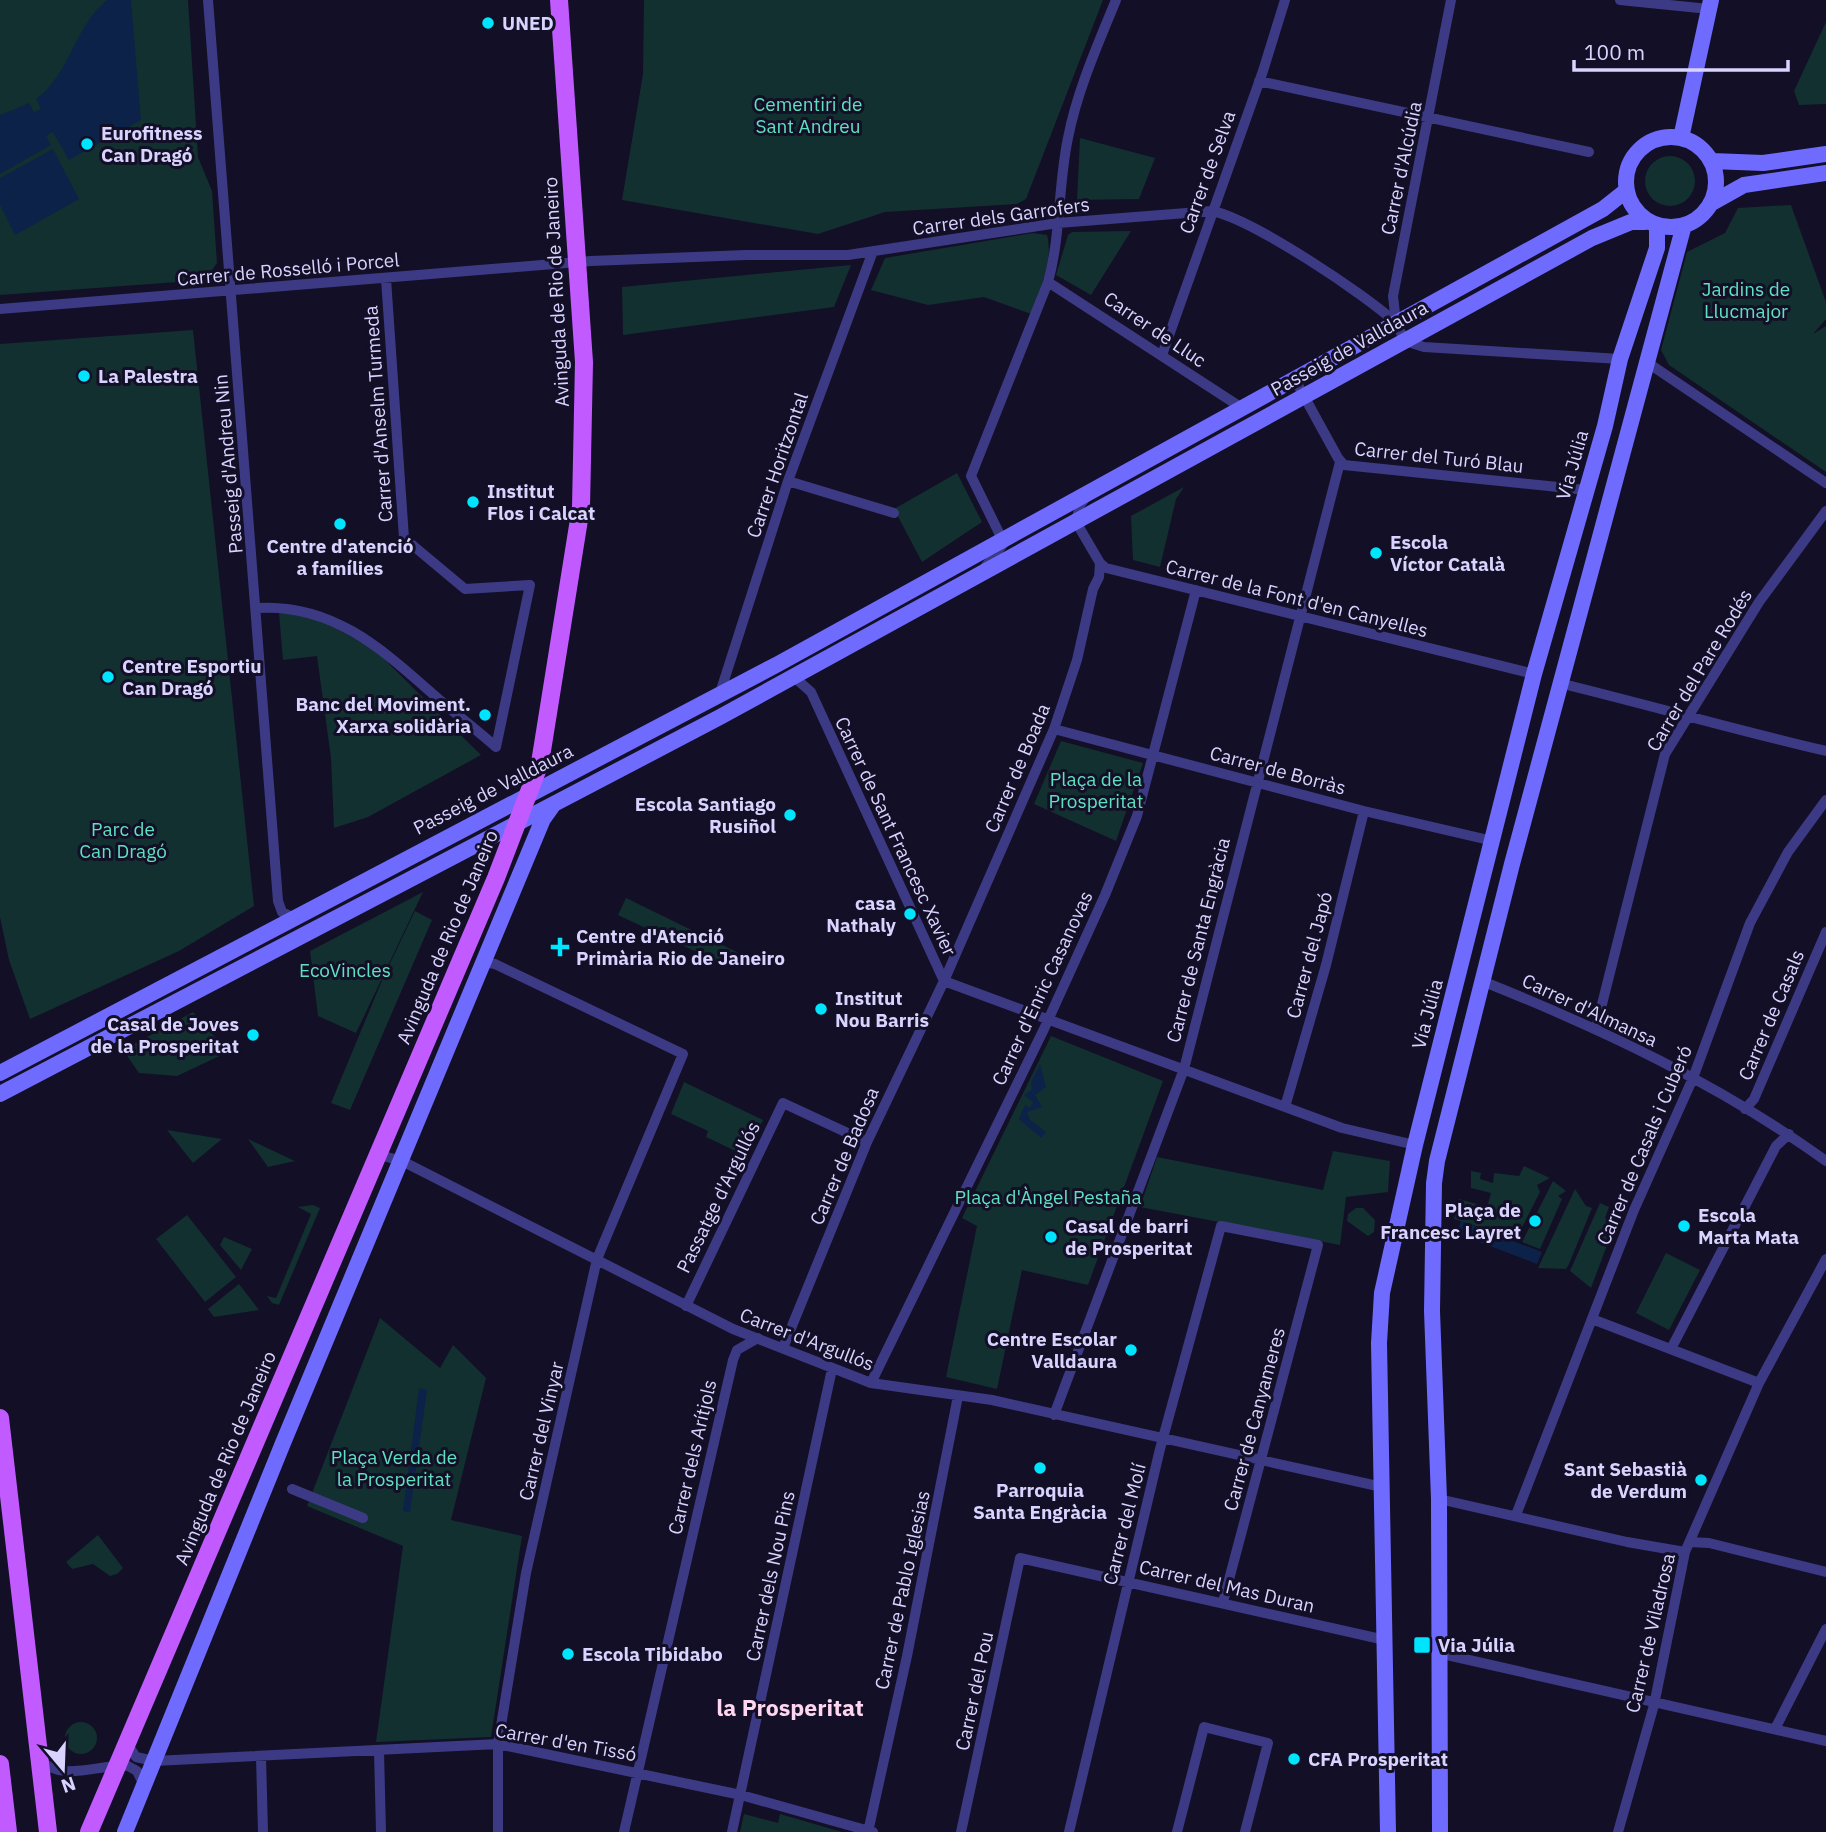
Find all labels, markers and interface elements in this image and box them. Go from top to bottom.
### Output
place label: UNED [502,11,554,35]
marker: UNED [480,15,496,31]
scale bar [1574,28,1787,72]
text: 100 m [1584,38,1645,66]
park label: Cementiri de Sant Andreu [753,92,863,138]
street label: Carrer d'Alcúdia [1375,99,1427,237]
street label: Carrer de Selva [1174,107,1240,237]
place label: Eurofitness Can Dragó [101,121,203,167]
marker: Eurofitness Can Dragó [79,136,95,152]
street label: Avinguda de Rio de Janeiro [538,176,574,408]
street label: Carrer dels Garrofers [911,192,1091,240]
street label: Carrer de Rosselló i Porcel [176,247,400,291]
park label: Jardins de Llucmajor [1702,277,1790,323]
street label: Carrer de Lluc [1099,286,1211,372]
street label: Passeig de Valldaura [1266,295,1432,401]
street label: Carrer d'Anselm Turmeda [358,305,398,523]
place label: La Palestra [98,364,198,388]
marker: La Palestra [76,368,92,384]
street label: Passeig d'Andreu Nin [208,373,248,555]
street label: Carrer Horitzontal [741,389,813,541]
street label: Via Júlia [1551,427,1593,503]
street label: Carrer del Turó Blau [1353,436,1525,478]
place label: Institut Flos i Calcat [487,479,595,525]
marker: Institut Flos i Calcat [465,494,481,510]
marker: Centre d'atenció a famílies [332,516,348,532]
place label: Escola Víctor Català [1390,530,1506,576]
place label: Centre d'atenció a famílies [267,534,414,580]
marker: Escola Víctor Català [1368,545,1384,561]
street label: Carrer de la Font d'en Canyelles [1163,554,1431,642]
street label: Carrer del Pare Rodés [1641,584,1757,756]
place label: Centre Esportiu Can Dragó [122,654,262,700]
marker: Centre Esportiu Can Dragó [100,669,116,685]
place label: Banc del Moviment. Xarxa solidària [295,692,471,738]
street label: Carrer de Boada [979,700,1055,836]
marker: Banc del Moviment. Xarxa solidària [477,707,493,723]
street label: Carrer de Sant Francesc Xavier [830,713,962,959]
street label: Passeig de Valldaura [409,738,577,840]
street label: Carrer de Borràs [1207,740,1349,800]
park label: Plaça de la Prosperitat [1049,767,1143,813]
place label: Escola Santiago Rusiñol [635,792,776,838]
marker: Escola Santiago Rusiñol [782,807,798,823]
park label: Parc de Can Dragó [79,817,167,863]
street label: Avinguda de Rio de Janeiro [391,826,503,1048]
street label: Carrer de Santa Engràcia [1161,835,1235,1045]
street label: Carrer d'Enric Casanovas [986,887,1098,1089]
street label: Carrer del Japó [1281,889,1337,1021]
place label: casa Nathaly [826,891,897,937]
marker: casa Nathaly [902,906,918,922]
place label: Centre d'Atenció Primària Rio de Janeiro [576,924,785,970]
marker: Centre d'Atenció Primària Rio de Janeiro [550,937,570,957]
street label: Carrer de Casals [1733,946,1809,1084]
park label: EcoVincles [299,958,391,982]
street label: Carrer d'Almansa [1518,968,1662,1052]
street label: Via Júlia [1406,976,1448,1052]
place label: Institut Nou Barris [835,986,929,1032]
marker: Institut Nou Barris [813,1001,829,1017]
place label: Casal de Joves de la Prosperitat [90,1012,239,1058]
marker: Casal de Joves de la Prosperitat [245,1027,261,1043]
street label: Carrer de Casals i Cuberó [1591,1042,1697,1248]
street label: Carrer de Badosa [804,1084,884,1228]
street label: Passatge d'Argullós [671,1117,765,1277]
park label: Plaça d'Àngel Pestaña [954,1185,1142,1209]
place label: Plaça de Francesc Layret [1380,1198,1521,1244]
place label: Escola Marta Mata [1698,1203,1799,1249]
marker: Plaça de Francesc Layret [1527,1213,1543,1229]
place label: Casal de barri de Prosperitat [1065,1214,1192,1260]
marker: Escola Marta Mata [1676,1218,1692,1234]
marker: Casal de barri de Prosperitat [1043,1229,1059,1245]
street label: Carrer d'Argullós [736,1302,878,1376]
street label: Carrer de Canyameres [1218,1325,1290,1513]
place label: Centre Escolar Valldaura [987,1327,1117,1373]
marker: Centre Escolar Valldaura [1123,1342,1139,1358]
street label: Avinguda de Rio de Janeiro [169,1347,281,1569]
street label: Carrer del Vinyar [513,1359,569,1503]
street label: Carrer dels Arítjols [662,1377,722,1537]
park label: Plaça Verda de la Prosperitat [331,1445,457,1491]
place label: Sant Sebastià de Verdum [1563,1457,1687,1503]
marker: Parroquia Santa Engràcia [1032,1460,1048,1476]
street label: Carrer del Molí [1097,1460,1151,1587]
marker: Sant Sebastià de Verdum [1693,1472,1709,1488]
place label: Parroquia Santa Engràcia [973,1478,1107,1524]
street label: Carrer de Pablo Iglesias [869,1488,935,1692]
street label: Carrer dels Nou Pins [740,1489,800,1663]
street label: Carrer de Viladrosa [1620,1551,1680,1715]
street label: Carrer del Mas Duran [1137,1554,1317,1618]
street label: Carrer del Pou [950,1629,998,1753]
place label: Via Júlia [1438,1633,1515,1657]
marker: Via Júlia [1412,1635,1432,1655]
place label: Escola Tibidabo [582,1642,723,1666]
marker: Escola Tibidabo [560,1646,576,1662]
district label: la Prosperitat [716,1692,864,1722]
street label: Carrer d'en Tissó [493,1718,639,1766]
north arrow [28,1734,98,1804]
place label: CFA Prosperitat [1308,1747,1448,1771]
marker: CFA Prosperitat [1286,1751,1302,1767]
text: N [58,1771,79,1799]

